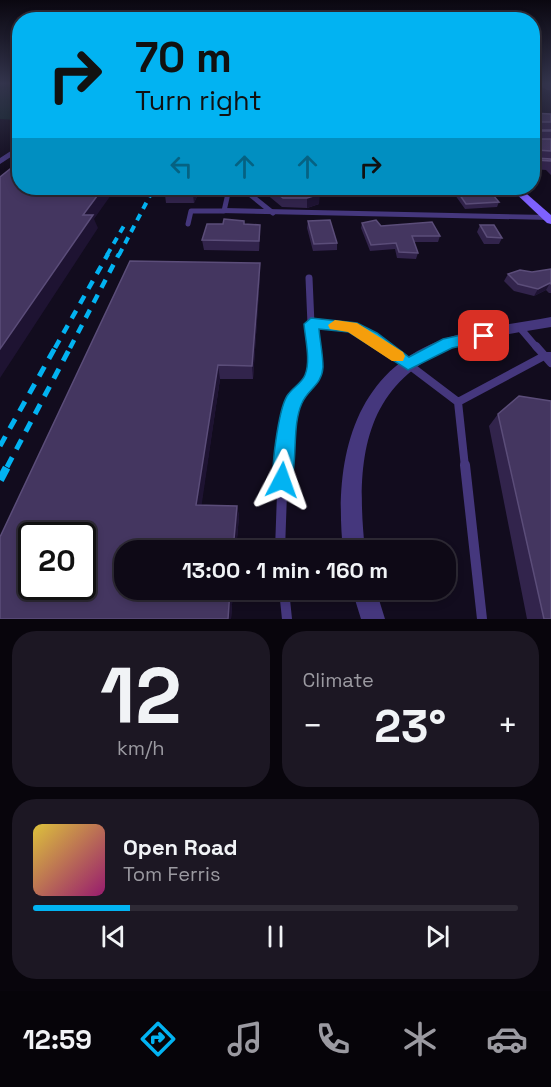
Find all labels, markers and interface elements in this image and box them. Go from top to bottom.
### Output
text: 70 m [135,31,232,84]
icon: right [36,36,114,114]
text: Turn right [135,83,262,118]
icon: left [165,150,198,183]
icon: ahead [228,150,261,183]
icon: ahead [291,150,324,183]
icon: right [354,150,387,183]
pin [458,310,509,361]
icon: arrive [467,319,500,352]
position arrow [250,448,314,512]
speed limit sign: 20 [18,522,96,600]
text: 13:00 · 1 min · 160 m [182,556,388,584]
text: 12 [100,646,182,746]
text: Climate [303,667,374,693]
text: 23° [374,698,446,755]
text: − [303,705,323,747]
text: + [498,705,518,747]
text: km/h [117,735,165,761]
text: Open Road [123,833,238,861]
text: Tom Ferris [123,861,221,887]
icon: previous [97,920,130,953]
icon: pause [259,920,292,953]
icon: next [421,920,454,953]
icon: directions [137,1018,179,1060]
icon: music [224,1018,266,1060]
icon: phone [312,1018,354,1060]
icon: climate [399,1018,441,1060]
icon: car [486,1018,528,1060]
text: 12:59 [23,1022,92,1057]

